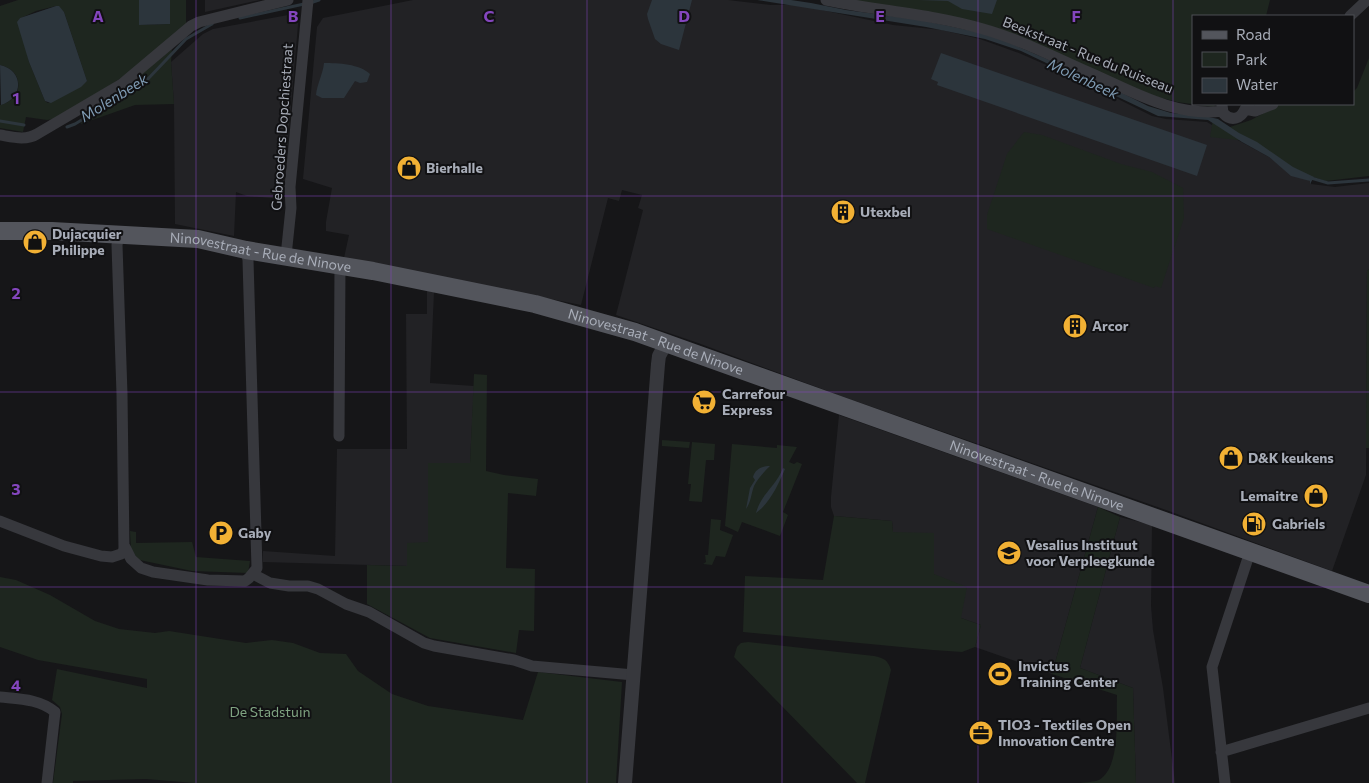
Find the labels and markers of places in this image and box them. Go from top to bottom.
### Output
shop icon: Bierhalle [396,155,422,181]
place label: Bierhalle [426,159,483,176]
building icon: Utexbel [830,199,856,225]
place label: Utexbel [860,203,911,220]
place label: Dujacquier Philippe [52,225,122,258]
shop icon: Dujacquier Philippe [22,229,48,255]
building icon: Arcor [1062,313,1088,339]
place label: Arcor [1092,317,1129,334]
place label: Carrefour Express [722,385,785,418]
supermarket icon: Carrefour Express [691,389,717,415]
shop icon: D&K keukens [1218,445,1244,471]
place label: D&K keukens [1248,449,1334,466]
shop icon: Lemaitre [1303,483,1329,509]
place label: Lemaitre [1240,487,1298,504]
fuel station icon: Gabriels [1241,511,1267,537]
place label: Gabriels [1272,515,1326,532]
parking icon: Gaby [208,520,234,546]
place label: Gaby [238,524,272,541]
place label: Vesalius Instituut voor Verpleegkunde [1026,536,1155,569]
school or university icon: Vesalius Instituut voor Verpleegkunde [996,540,1022,566]
place label: Invictus Training Center [1018,657,1118,690]
sports icon: Invictus Training Center [987,661,1013,687]
place label: TIO3 - Textiles Open Innovation Centre [998,716,1131,749]
office icon: TIO3 - Textiles Open Innovation Centre [968,720,994,746]

